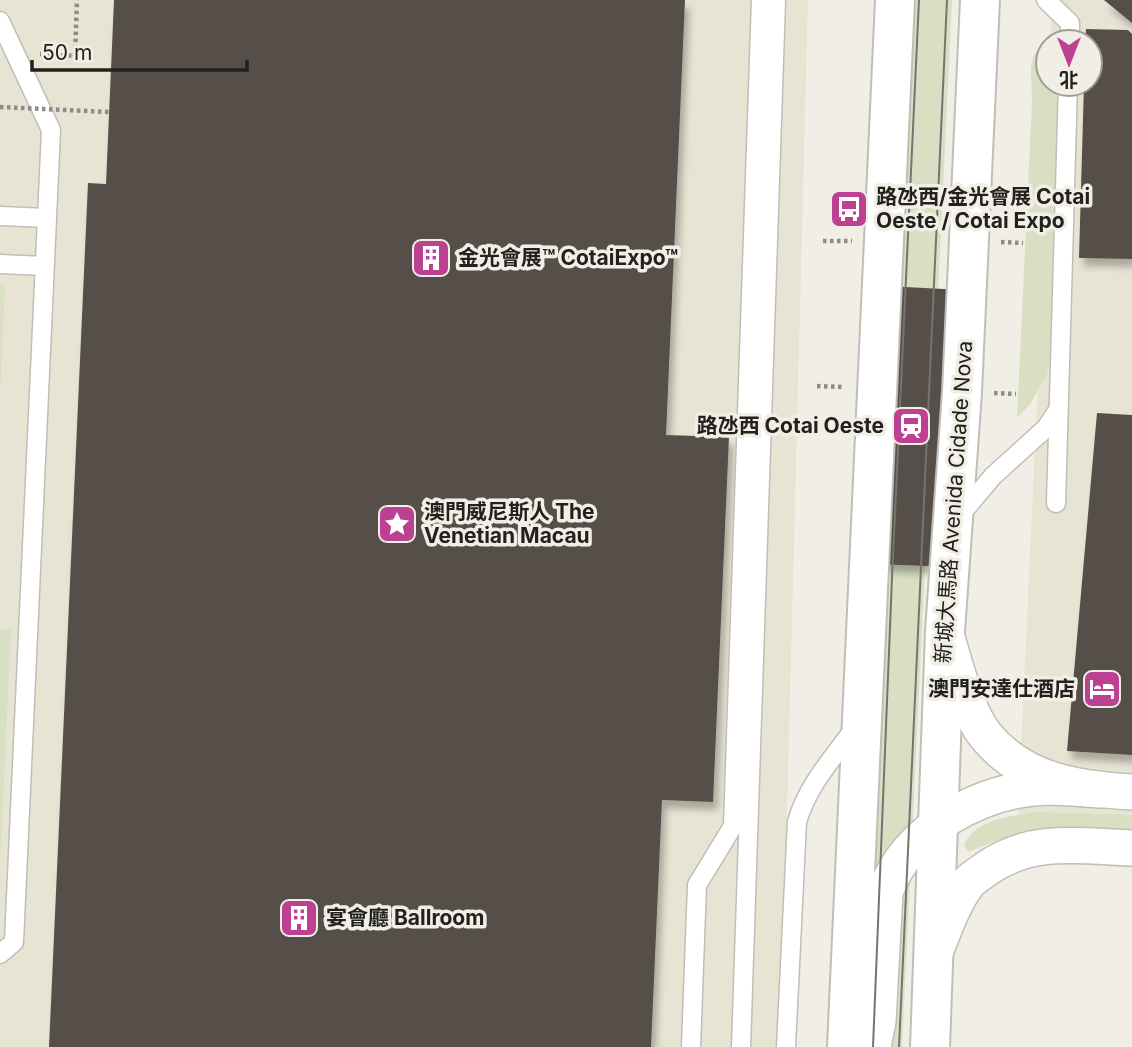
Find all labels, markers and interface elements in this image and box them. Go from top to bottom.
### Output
scale bar [32,28,247,72]
north arrow [1034,28,1104,98]
text: 50 m [42,40,92,65]
text: 北 [1059,68,1079,91]
place label: 路氹西/金光會展 Cotai Oeste / Cotai Expo [876,184,1090,233]
bus stop icon: 路氹西/金光會展 Cotai Oeste / Cotai Expo [828,188,870,230]
building icon: 金光會展™ CotaiExpo™ [410,237,452,279]
place label: 金光會展™ CotaiExpo™ [458,245,678,270]
street label: 新城大馬路 Avenida Cidade Nova [930,340,977,664]
station icon: 路氹西 Cotai Oeste [890,405,932,447]
place label: 路氹西 Cotai Oeste [697,413,884,438]
place label: 澳門威尼斯人 The Venetian Macau [424,499,595,548]
place icon: 澳門威尼斯人 The Venetian Macau [376,503,418,545]
hotel icon: 澳門安達仕酒店 [1081,668,1123,710]
place label: 澳門安達仕酒店 [928,676,1075,701]
building icon: 宴會廳 Ballroom [278,897,320,939]
place label: 宴會廳 Ballroom [326,905,484,930]

